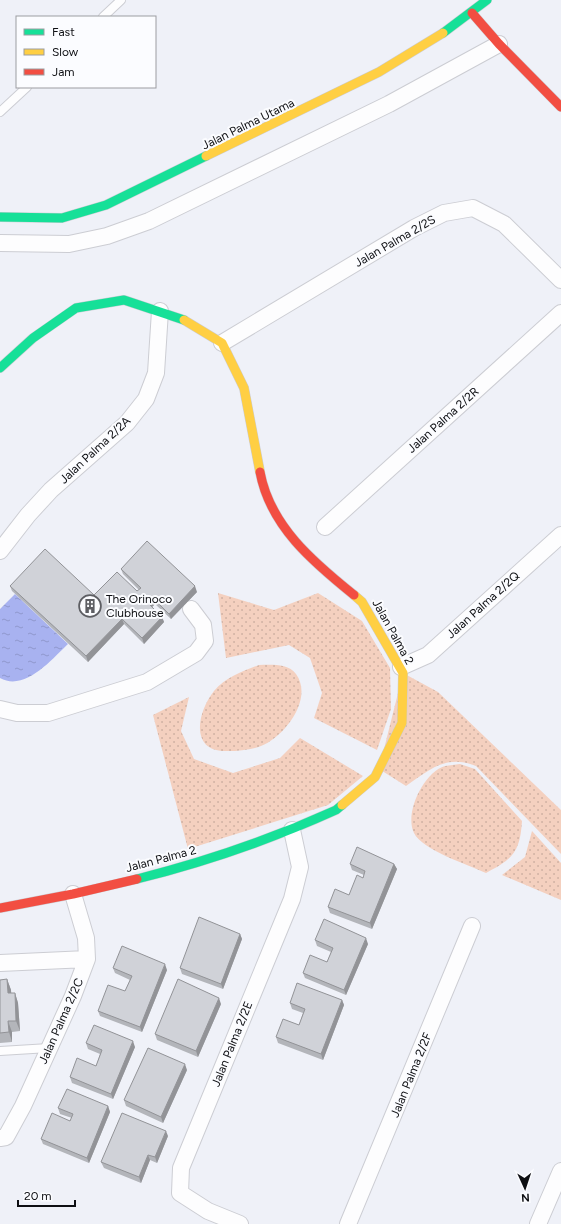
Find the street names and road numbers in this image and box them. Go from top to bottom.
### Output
street label: Jalan Palma Utama [200,96,296,152]
street label: Jalan Palma 2/2S [352,212,438,270]
street label: Jalan Palma 2/2R [404,384,482,456]
street label: Jalan Palma 2/2A [57,414,133,486]
street label: Jalan Palma 2/2Q [444,569,522,641]
street label: Jalan Palma 2 [369,597,417,667]
street label: Jalan Palma 2 [124,843,198,875]
street label: Jalan Palma 2/2C [36,976,86,1066]
street label: Jalan Palma 2/2E [209,999,255,1089]
street label: Jalan Palma 2/2F [388,1030,435,1119]

